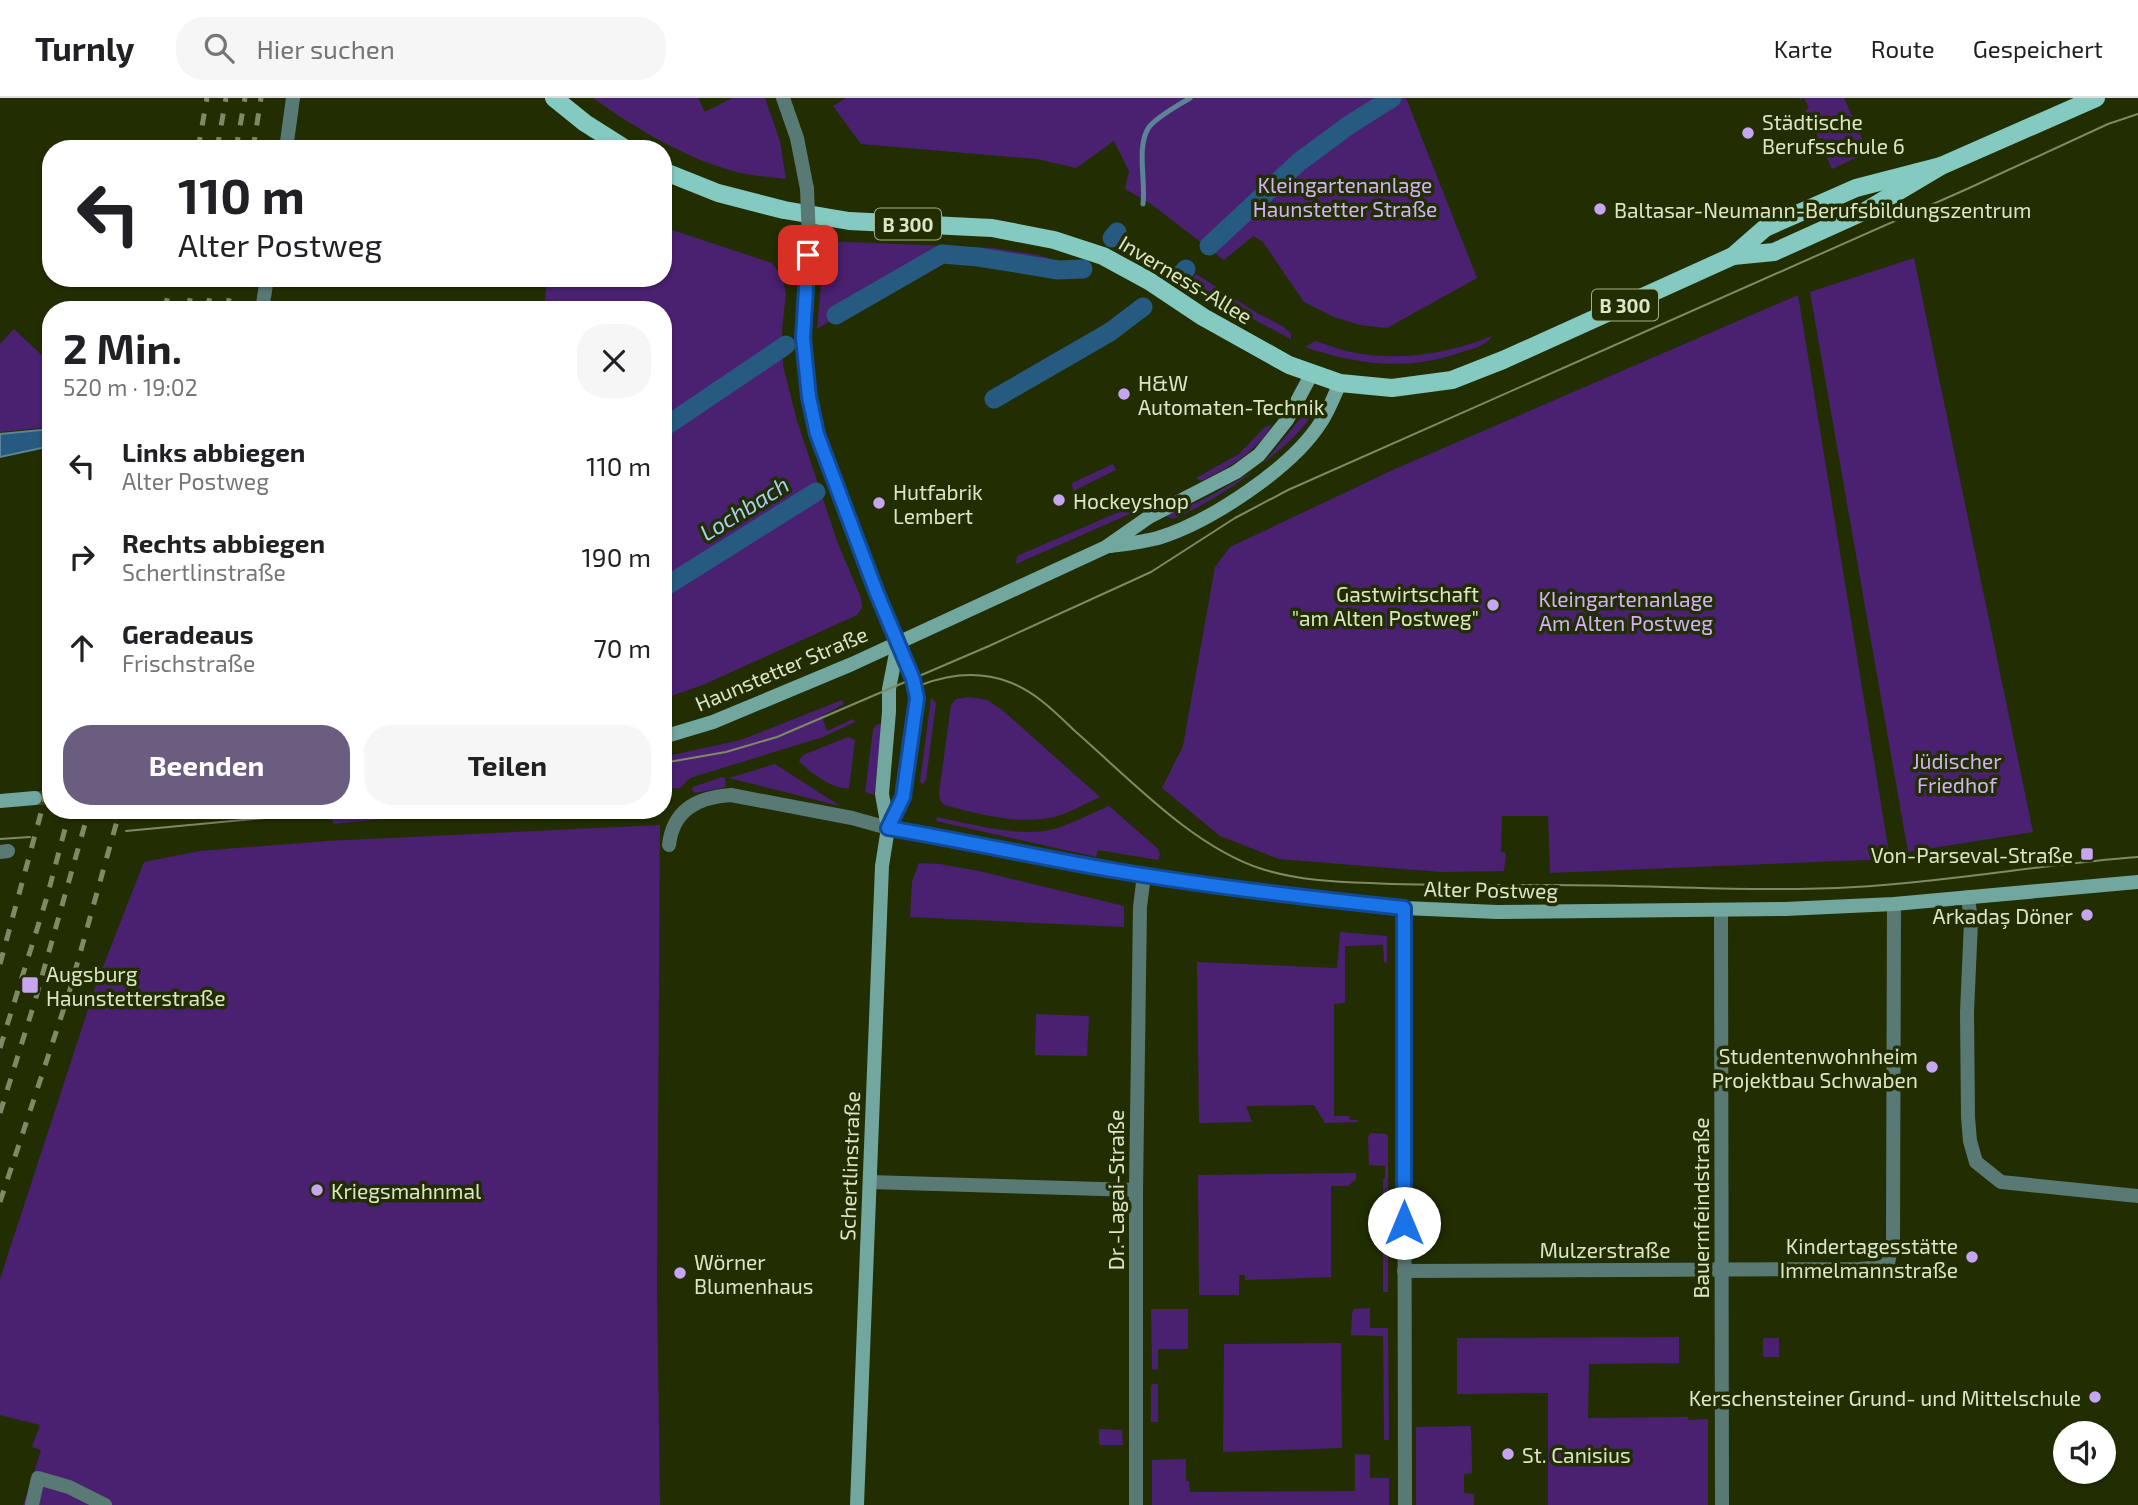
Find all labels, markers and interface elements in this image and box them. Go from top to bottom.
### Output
search box [176,17,666,80]
text: Turnly [35,28,134,68]
icon: search [200,29,238,67]
text: Hier suchen [256,33,395,64]
text: Karte [1774,34,1833,63]
text: Route [1871,34,1935,63]
text: Gespeichert [1973,34,2103,63]
place label: Städtische Berufsschule 6 [1762,109,1905,158]
marker: Städtische Berufsschule 6 [1740,125,1756,141]
text: 110 m [178,165,305,224]
icon: left [63,168,154,259]
park label: Kleingartenanlage Haunstetter Straße [1253,172,1437,221]
place label: Baltasar-Neumann-Berufsbildungszentrum [1614,197,2031,222]
marker: Baltasar-Neumann-Berufsbildungszentrum [1592,201,1608,217]
road number: B 300 [875,208,941,240]
text: Alter Postweg [178,225,382,263]
pin [778,225,838,285]
street label: Inverness-Allee [1115,229,1257,329]
icon: arrive [789,236,827,274]
road number: B 300 [1592,290,1658,321]
text: 2 Min. [63,322,182,372]
button: close [577,324,651,398]
place label: H&W Automaten-Technik [1138,370,1325,419]
text: 520 m · 19:02 [63,373,198,401]
marker: H&W Automaten-Technik [1116,386,1132,402]
text: Links abbiegen [122,436,306,467]
icon: left [63,447,101,485]
text: 110 m [586,450,651,481]
text: Alter Postweg [122,467,269,495]
water label: Lochbach [694,470,794,546]
place label: Hutfabrik Lembert [893,479,983,528]
place label: Hockeyshop [1073,488,1189,513]
marker: Hockeyshop [1051,492,1067,508]
marker: Hutfabrik Lembert [871,495,887,511]
text: Rechts abbiegen [122,527,325,558]
icon: right [63,538,101,576]
text: 190 m [582,541,651,572]
text: Schertlinstraße [122,558,286,586]
place label: Gastwirtschaft "am Alten Postweg" [1292,581,1479,630]
park label: Kleingartenanlage Am Alten Postweg [1539,586,1713,635]
marker: Gastwirtschaft "am Alten Postweg" [1485,597,1501,613]
text: Geradeaus [122,618,254,649]
street label: Haunstetter Straße [691,620,871,716]
icon: ahead [63,629,101,667]
text: 70 m [593,632,651,663]
text: Frischstraße [122,649,255,677]
button: Beenden [63,725,350,805]
button: Teilen [364,725,651,805]
park label: Jüdischer Friedhof [1912,748,2002,797]
place label: Von-Parseval-Straße [1871,842,2073,867]
marker: Von-Parseval-Straße [2079,846,2095,862]
street label: Alter Postweg [1424,875,1559,903]
place label: Arkadaş Döner [1933,903,2074,930]
marker: Arkadaş Döner [2079,907,2095,923]
place label: Augsburg Haunstetterstraße [46,961,225,1010]
marker: Augsburg Haunstetterstraße [20,975,40,995]
place label: Studentenwohnheim Projektbau Schwaben [1712,1043,1918,1093]
marker: Studentenwohnheim Projektbau Schwaben [1924,1059,1940,1075]
street label: Schertlinstraße [834,1091,864,1241]
street label: Dr.-Lagai-Straße [1103,1110,1128,1270]
street label: Bauernfeindstraße [1688,1117,1713,1299]
place label: Kriegsmahnmal [331,1178,482,1203]
marker: Kriegsmahnmal [309,1182,325,1198]
position arrow [1367,1186,1441,1260]
place label: Kindertagesstätte Immelmannstraße [1780,1233,1958,1282]
street label: Mulzerstraße [1539,1237,1671,1262]
place label: Wörner Blumenhaus [694,1249,813,1298]
marker: Kindertagesstätte Immelmannstraße [1964,1249,1980,1265]
marker: Wörner Blumenhaus [672,1265,688,1281]
place label: Kerschensteiner Grund- und Mittelschule [1689,1385,2081,1410]
marker: Kerschensteiner Grund- und Mittelschule [2087,1389,2103,1405]
map controls [2053,1421,2116,1484]
button: sound [2053,1421,2116,1484]
place label: St. Canisius [1522,1442,1631,1467]
marker: St. Canisius [1500,1446,1516,1462]

